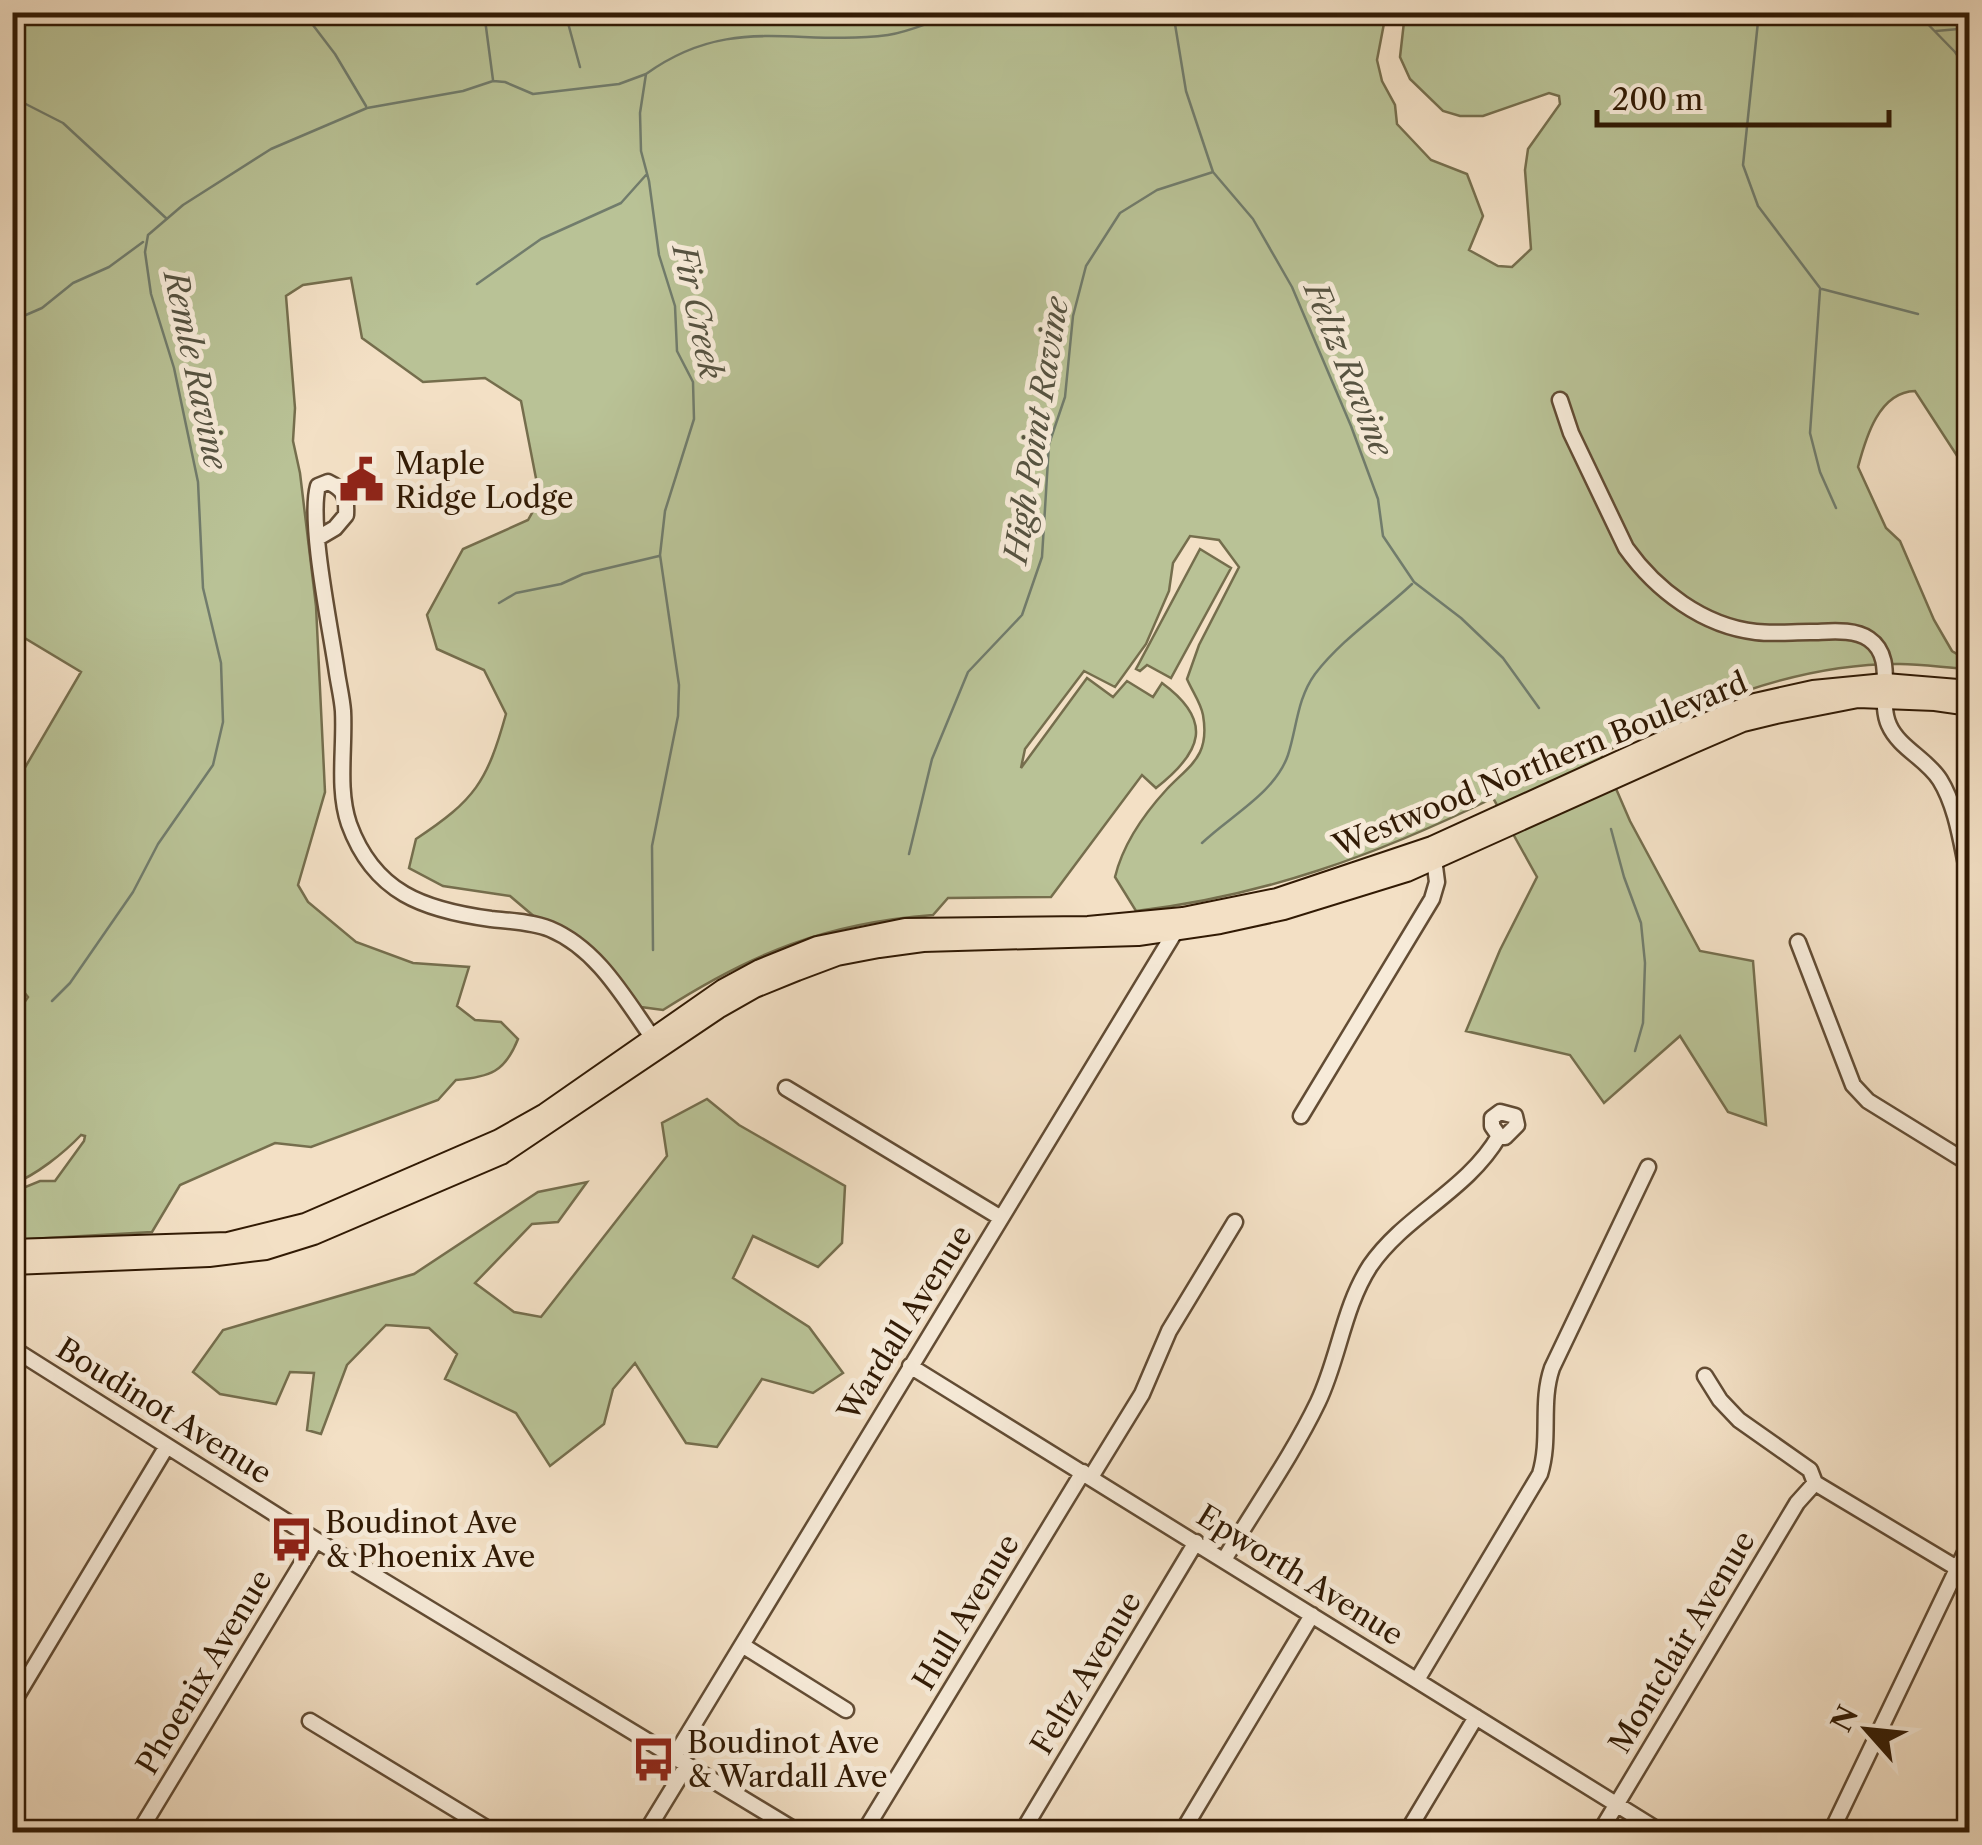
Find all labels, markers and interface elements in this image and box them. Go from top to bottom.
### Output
scale bar [1597,65,1890,127]
text: 200 m [1612,81,1703,118]
water label: Fir Creek [664,238,731,383]
water label: Remle Ravine [155,264,236,474]
water label: Feltz Ravine [1295,274,1402,463]
water label: High Point Ravine [995,293,1077,569]
place label: Maple Ridge Lodge [395,445,574,516]
public building icon: Maple Ridge Lodge [338,456,386,504]
street label: Westwood Northern Boulevard [1327,664,1752,865]
street label: Wardall Avenue [830,1218,980,1428]
street label: Boudinot Avenue [50,1330,278,1492]
street label: Epworth Avenue [1190,1497,1410,1653]
place label: Boudinot Ave & Phoenix Ave [325,1504,535,1575]
bus stop icon: Boudinot Ave & Phoenix Ave [268,1515,316,1563]
street label: Montclair Avenue [1601,1524,1763,1760]
street label: Hull Avenue [905,1527,1027,1697]
street label: Phoenix Avenue [128,1563,280,1781]
street label: Feltz Avenue [1023,1585,1149,1761]
north arrow [1817,1680,1917,1780]
text: N [1824,1700,1865,1737]
place label: Boudinot Ave & Wardall Ave [687,1724,888,1795]
bus stop icon: Boudinot Ave & Wardall Ave [630,1735,678,1783]

